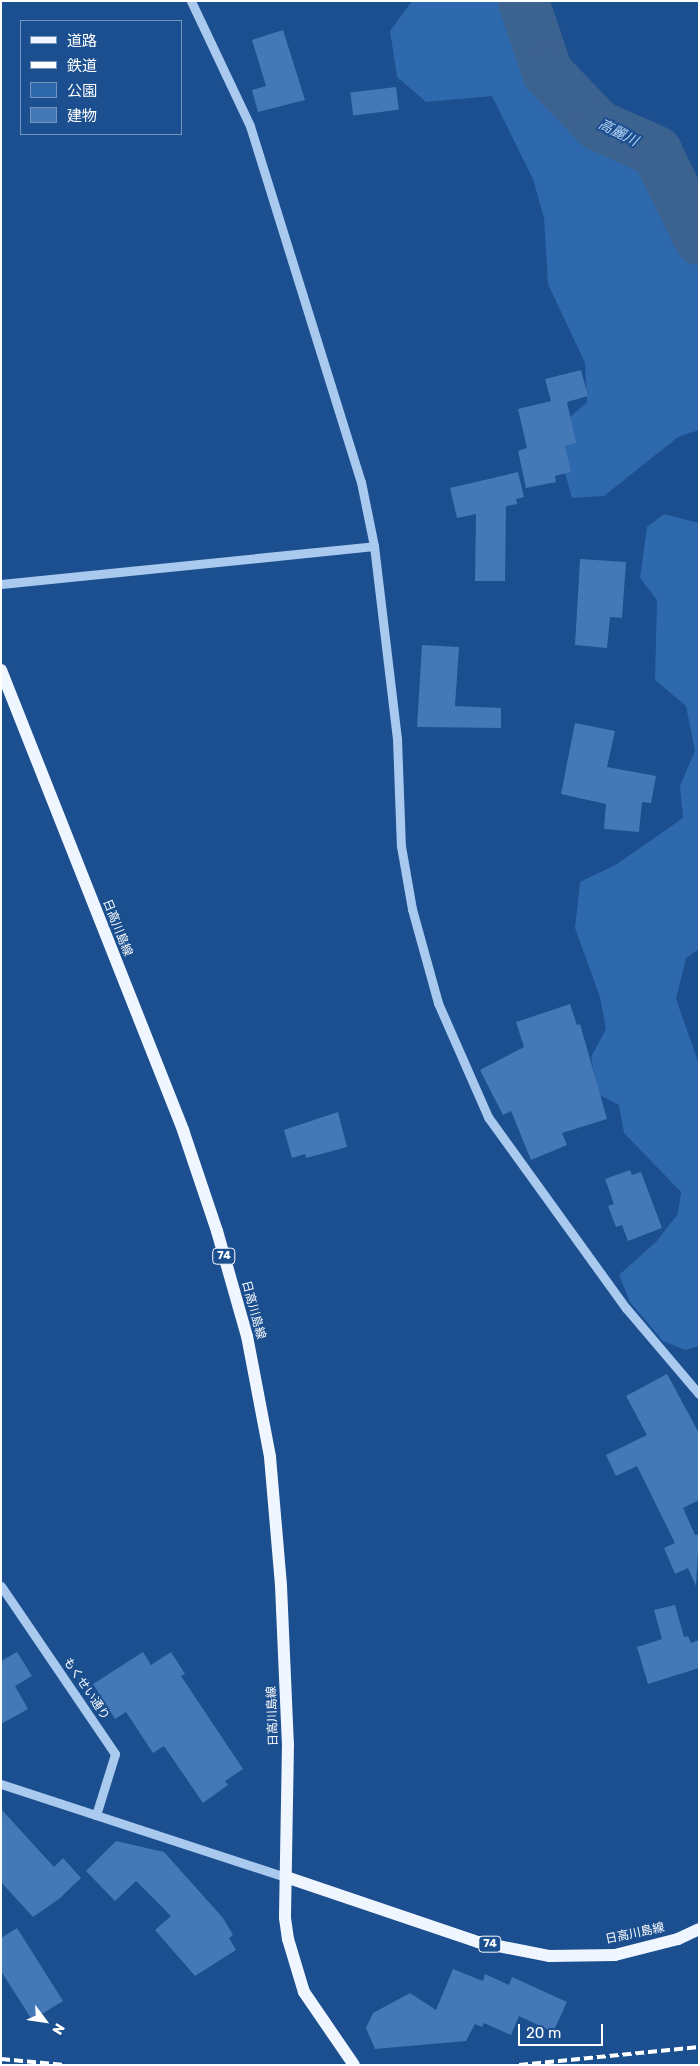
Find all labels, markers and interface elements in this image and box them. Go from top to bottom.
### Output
legend [20,20,182,135]
text: 道路 [67,32,97,50]
text: 鉄道 [67,57,97,75]
text: 公園 [67,82,97,100]
text: 建物 [67,107,97,125]
water label: 高麗川 [595,116,641,150]
street label: 日高川島線 [99,897,135,959]
road number: 74 [212,1248,236,1264]
street label: 日高川島線 [238,1279,268,1341]
street label: もくせい通り [60,1655,112,1723]
street label: 日高川島線 [265,1686,281,1746]
street label: 日高川島線 [604,1921,666,1947]
road number: 74 [478,1936,502,1952]
north arrow [20,1996,70,2046]
scale bar [520,2014,605,2046]
text: N [48,2020,68,2038]
text: 20 m [526,2024,561,2042]

